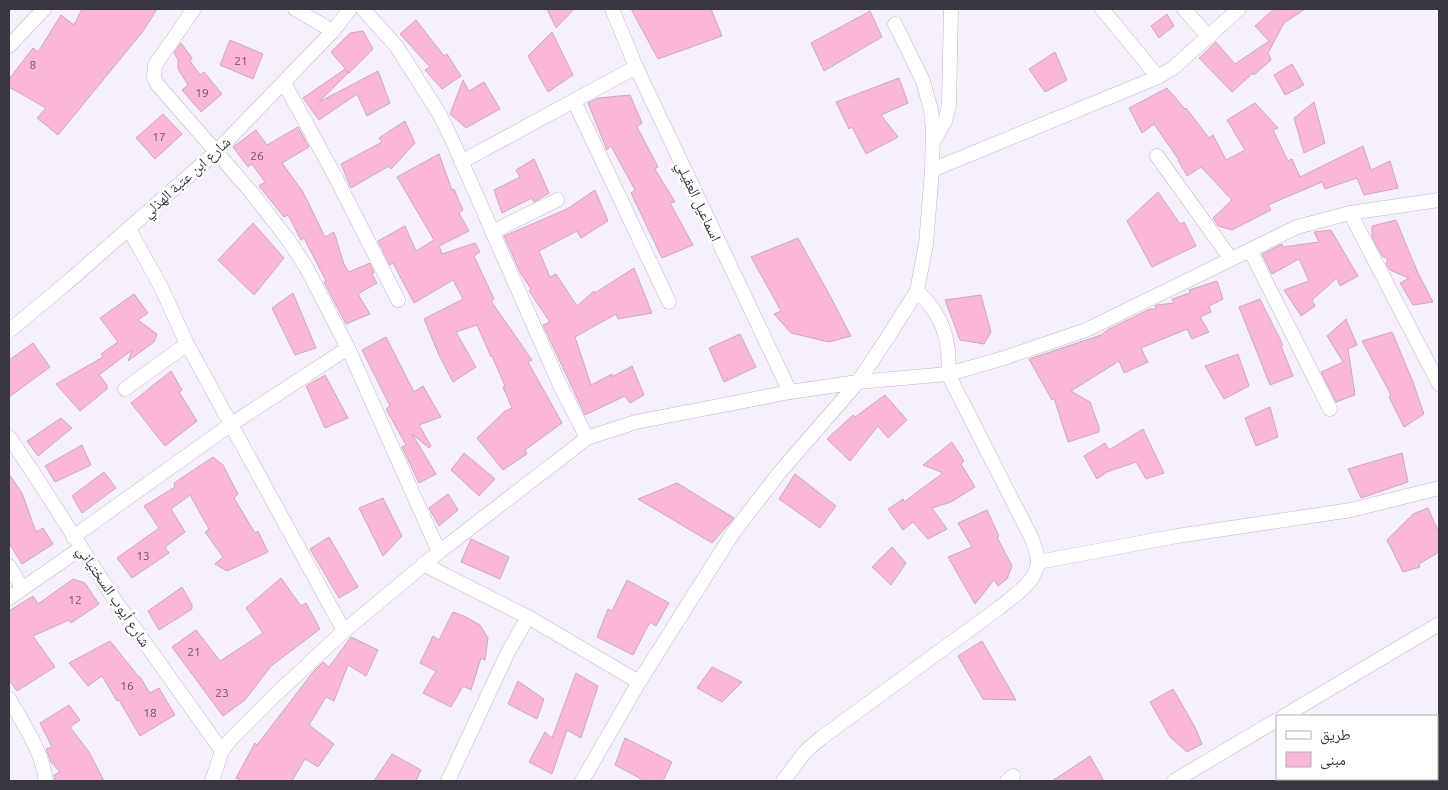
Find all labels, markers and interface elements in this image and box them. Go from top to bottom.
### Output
house number: 21 [234,54,248,67]
house number: 8 [30,58,37,71]
house number: 19 [195,86,209,99]
house number: 17 [152,130,166,143]
street label: شارع ابن عتبة الهذلي [139,133,236,224]
house number: 26 [250,149,264,162]
street label: اسماعيل العقيلي [669,158,725,246]
street label: شارع أيوب السختياني [71,542,154,652]
house number: 13 [136,549,150,562]
house number: 12 [68,593,82,606]
house number: 21 [187,645,201,658]
house number: 16 [120,679,134,692]
house number: 23 [215,686,229,699]
house number: 18 [143,706,157,719]
legend [1276,715,1438,780]
text: طريق [1320,726,1351,745]
text: مبنى [1320,751,1346,770]

